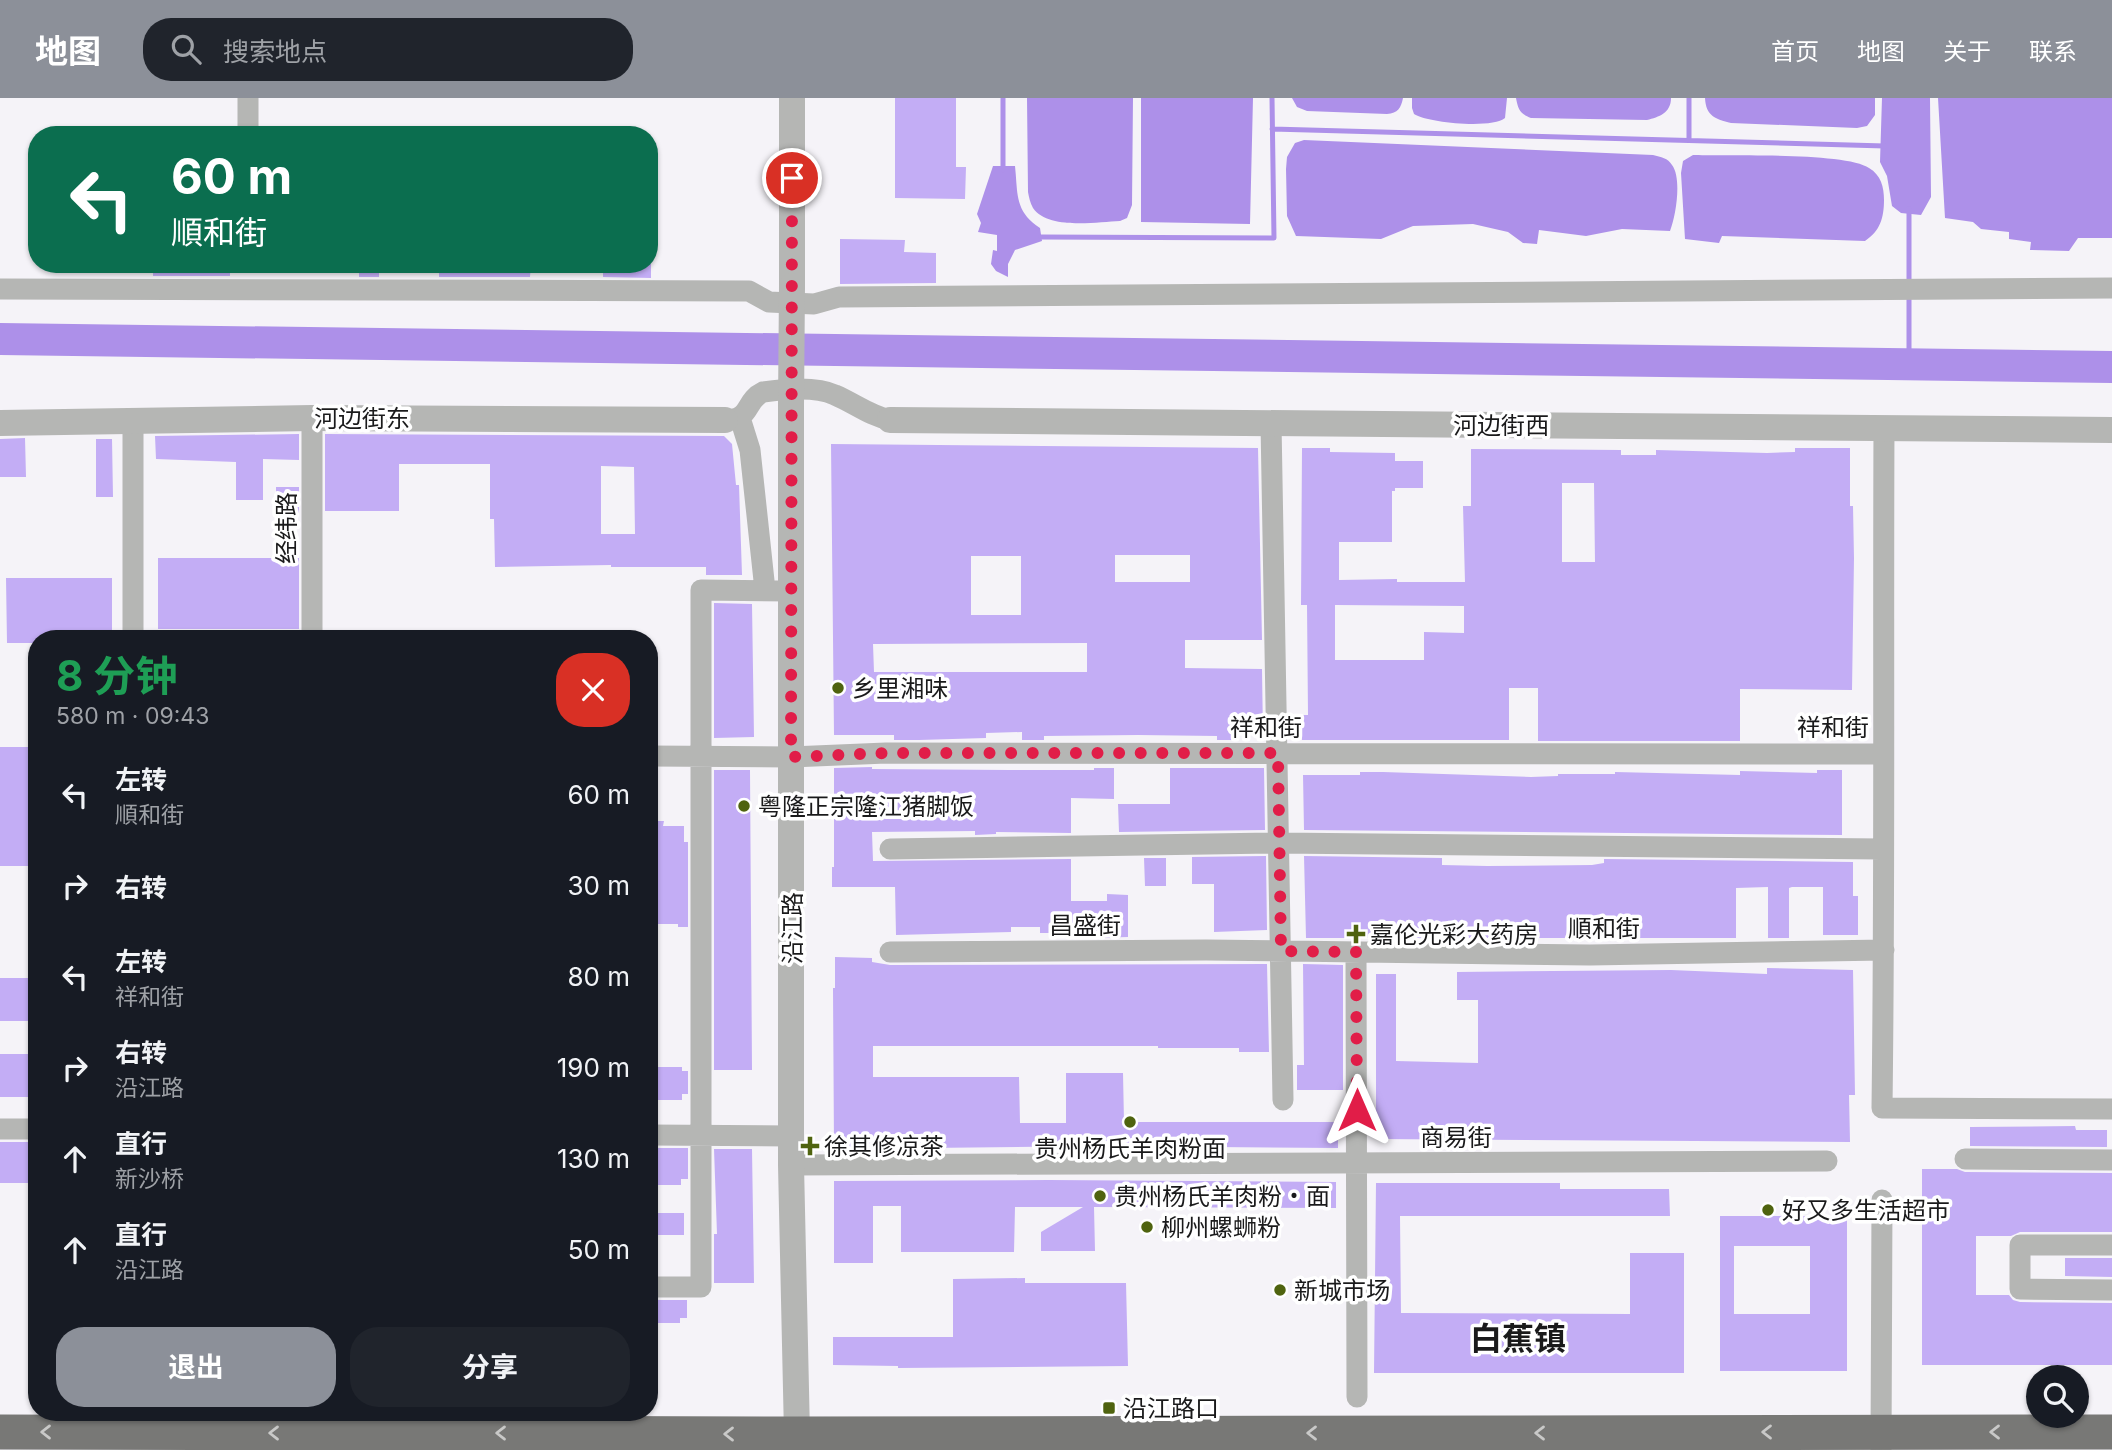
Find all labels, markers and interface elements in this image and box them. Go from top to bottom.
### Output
search box [143,18,633,81]
icon: search [167,30,205,68]
text: 地图 [35,31,101,71]
text: 搜索地点 [223,36,327,67]
text: 首页 [1771,37,1819,66]
text: 地图 [1857,37,1905,66]
text: 关于 [1943,37,1991,66]
text: 联系 [2029,37,2077,66]
text: 60 m [171,147,292,206]
pin [762,148,822,208]
icon: left [56,154,147,245]
icon: arrive [773,159,811,197]
text: 順和街 [171,213,267,252]
street label: 河边街东 [314,404,410,433]
street label: 河边街西 [1453,411,1549,440]
street label: 经纬路 [272,492,301,564]
text: 8 分钟 [56,650,177,701]
button: close [556,653,630,727]
place label: 乡里湘味 [852,674,948,703]
marker: 乡里湘味 [830,680,846,696]
text: 580 m · 09:43 [56,702,209,730]
street label: 祥和街 [1230,713,1302,742]
street label: 祥和街 [1797,713,1869,742]
text: 左转 [115,764,167,795]
icon: left [56,776,94,814]
text: 60 m [567,779,630,810]
place label: 粤隆正宗隆江猪脚饭 [758,792,974,821]
marker: 粤隆正宗隆江猪脚饭 [736,798,752,814]
text: 順和街 [115,801,184,829]
icon: right [56,867,94,905]
text: 30 m [567,870,630,901]
text: 右转 [115,872,167,903]
street label: 沿江路 [778,892,807,964]
street label: 昌盛街 [1049,911,1121,940]
street label: 順和街 [1568,914,1640,943]
place label: 嘉伦光彩大药房 [1370,920,1538,949]
marker: 嘉伦光彩大药房 [1348,926,1364,942]
text: 左转 [115,946,167,977]
icon: left [56,958,94,996]
text: 80 m [567,961,630,992]
text: 祥和街 [115,983,184,1011]
text: 右转 [115,1037,167,1068]
icon: right [56,1049,94,1087]
text: 190 m [557,1052,630,1083]
position arrow [1320,1073,1394,1147]
text: 沿江路 [115,1074,184,1102]
marker: 贵州杨氏羊肉粉面 [1122,1114,1138,1130]
street label: 商易街 [1420,1123,1492,1152]
text: 直行 [115,1128,167,1159]
place label: 徐其修凉茶 [824,1132,944,1161]
place label: 贵州杨氏羊肉粉面 [1034,1134,1226,1163]
marker: 徐其修凉茶 [802,1138,818,1154]
icon: ahead [56,1140,94,1178]
text: 130 m [557,1143,630,1174]
text: 新沙桥 [115,1165,184,1193]
place label: 贵州杨氏羊肉粉・面 [1114,1182,1330,1211]
marker: 贵州杨氏羊肉粉・面 [1092,1188,1108,1204]
place label: 好又多生活超市 [1782,1196,1950,1225]
marker: 好又多生活超市 [1760,1202,1776,1218]
place label: 柳州螺蛳粉 [1161,1213,1281,1242]
text: 直行 [115,1219,167,1250]
marker: 柳州螺蛳粉 [1139,1219,1155,1235]
icon: ahead [56,1231,94,1269]
text: 50 m [568,1234,630,1265]
text: 沿江路 [115,1256,184,1284]
place label: 新城市场 [1294,1276,1390,1305]
marker: 新城市场 [1272,1282,1288,1298]
district label: 白蕉镇 [1470,1319,1566,1358]
button: 退出 [56,1327,336,1407]
button: 分享 [350,1327,630,1407]
map controls [2026,1365,2089,1428]
button: search [2026,1365,2089,1428]
place label: 沿江路口 [1123,1394,1219,1423]
marker: 沿江路口 [1101,1400,1117,1416]
one-way arrow [41,1424,51,1440]
one-way arrow [1762,1424,1772,1440]
one-way arrow [1989,1424,2000,1440]
one-way arrow [268,1425,279,1441]
one-way arrow [496,1425,506,1441]
one-way arrow [1307,1425,1317,1441]
one-way arrow [1534,1425,1545,1441]
one-way arrow [723,1426,734,1442]

